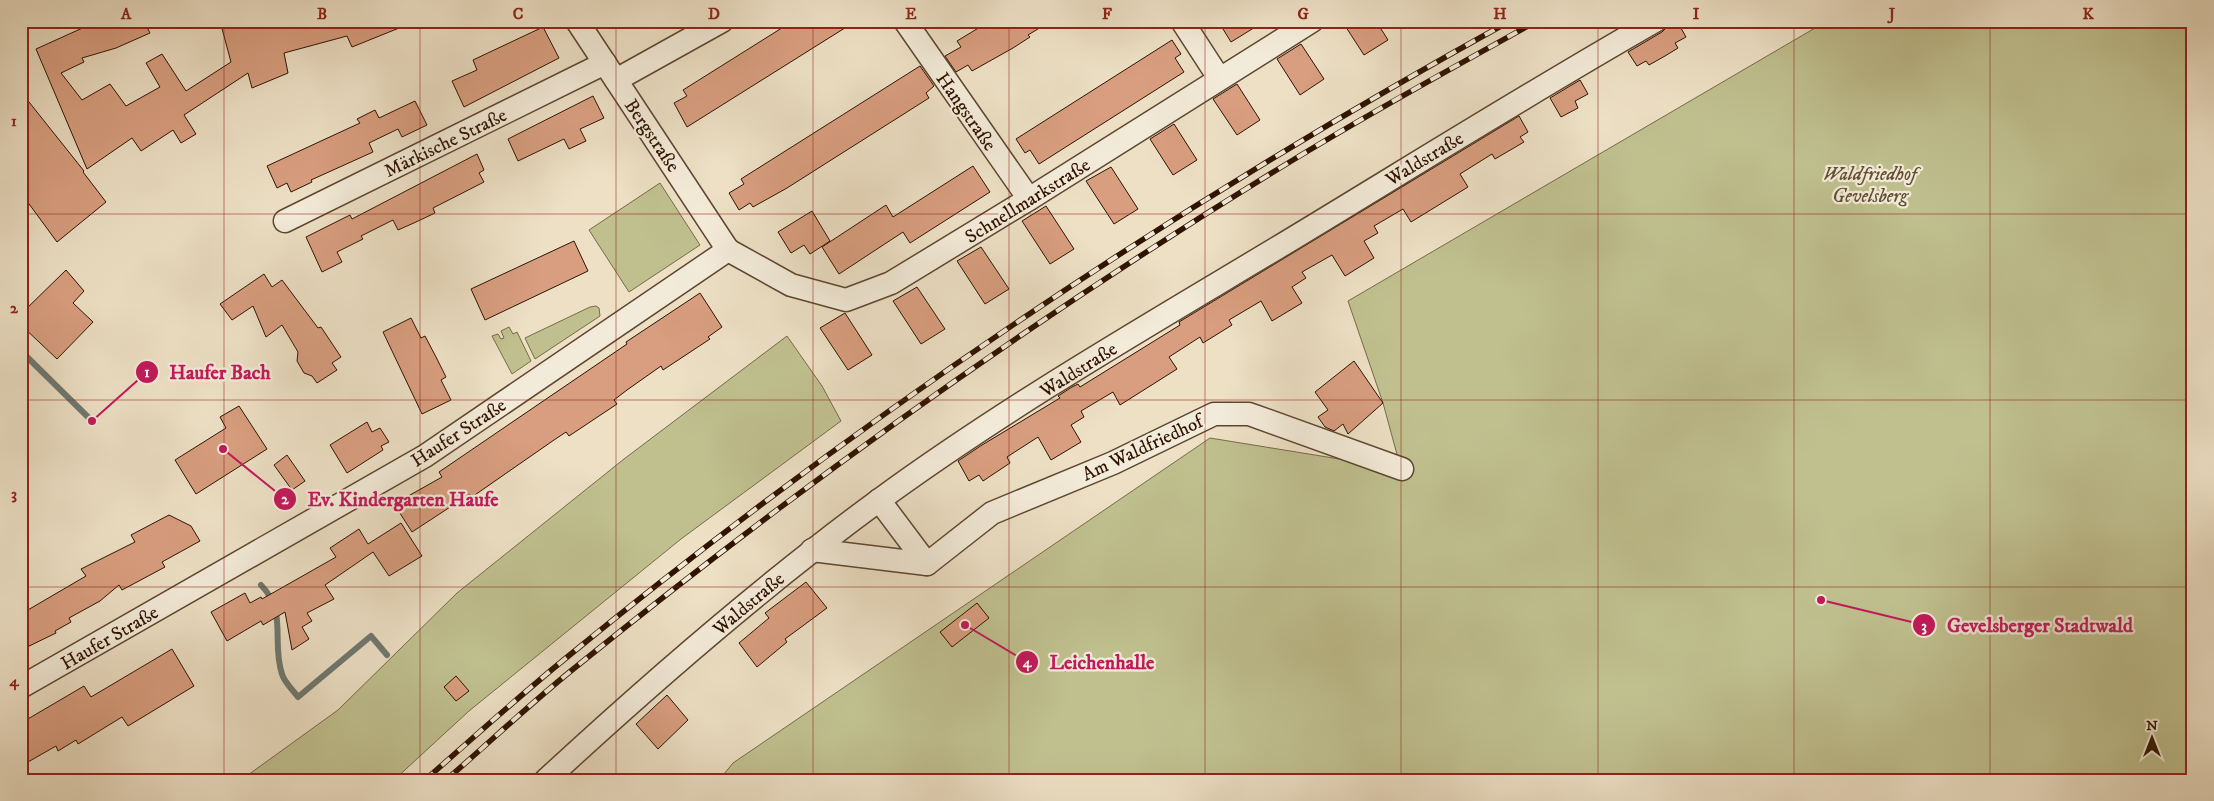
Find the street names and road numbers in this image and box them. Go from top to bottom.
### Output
street label: Hangstraße [930,68,1001,155]
street label: Bergstraße [619,95,685,177]
street label: Märkische Straße [381,104,511,183]
street label: Waldstraße [1381,127,1468,192]
street label: Schnellmarkstraße [961,154,1095,249]
street label: Waldstraße [1035,338,1122,403]
street label: Haufer Straße [407,394,511,473]
street label: Am Waldfriedhof [1079,409,1209,486]
street label: Waldstraße [708,567,790,641]
street label: Haufer Straße [57,601,163,675]

